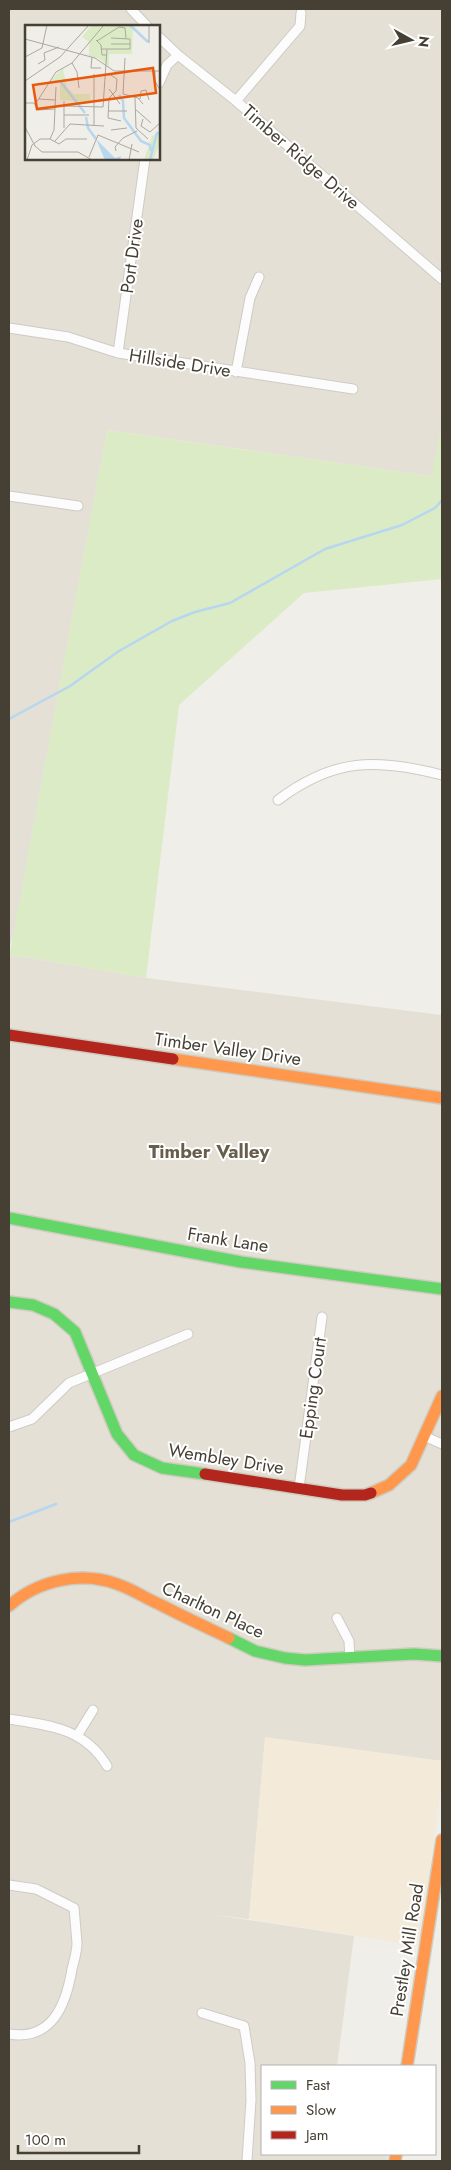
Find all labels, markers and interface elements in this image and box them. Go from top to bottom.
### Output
north arrow [386,15,436,65]
inset map [25,25,160,160]
text: N [413,35,435,49]
street label: Timber Ridge Drive [237,99,365,215]
street label: Port Drive [114,217,150,295]
street label: Hillside Drive [127,342,233,384]
street label: Timber Valley Drive [153,1026,303,1072]
district label: Timber Valley [149,1138,270,1165]
street label: Frank Lane [186,1221,270,1259]
street label: Epping Court [293,1335,333,1440]
street label: Wembley Drive [166,1437,286,1481]
street label: Charlton Place [158,1575,268,1645]
street label: Prestley Mill Road [384,1882,430,2018]
legend [261,2065,436,2155]
text: Fast [306,2074,330,2096]
text: Slow [306,2099,337,2121]
scale bar [18,2122,139,2154]
text: Jam [304,2124,329,2146]
text: 100 m [25,2129,66,2151]

